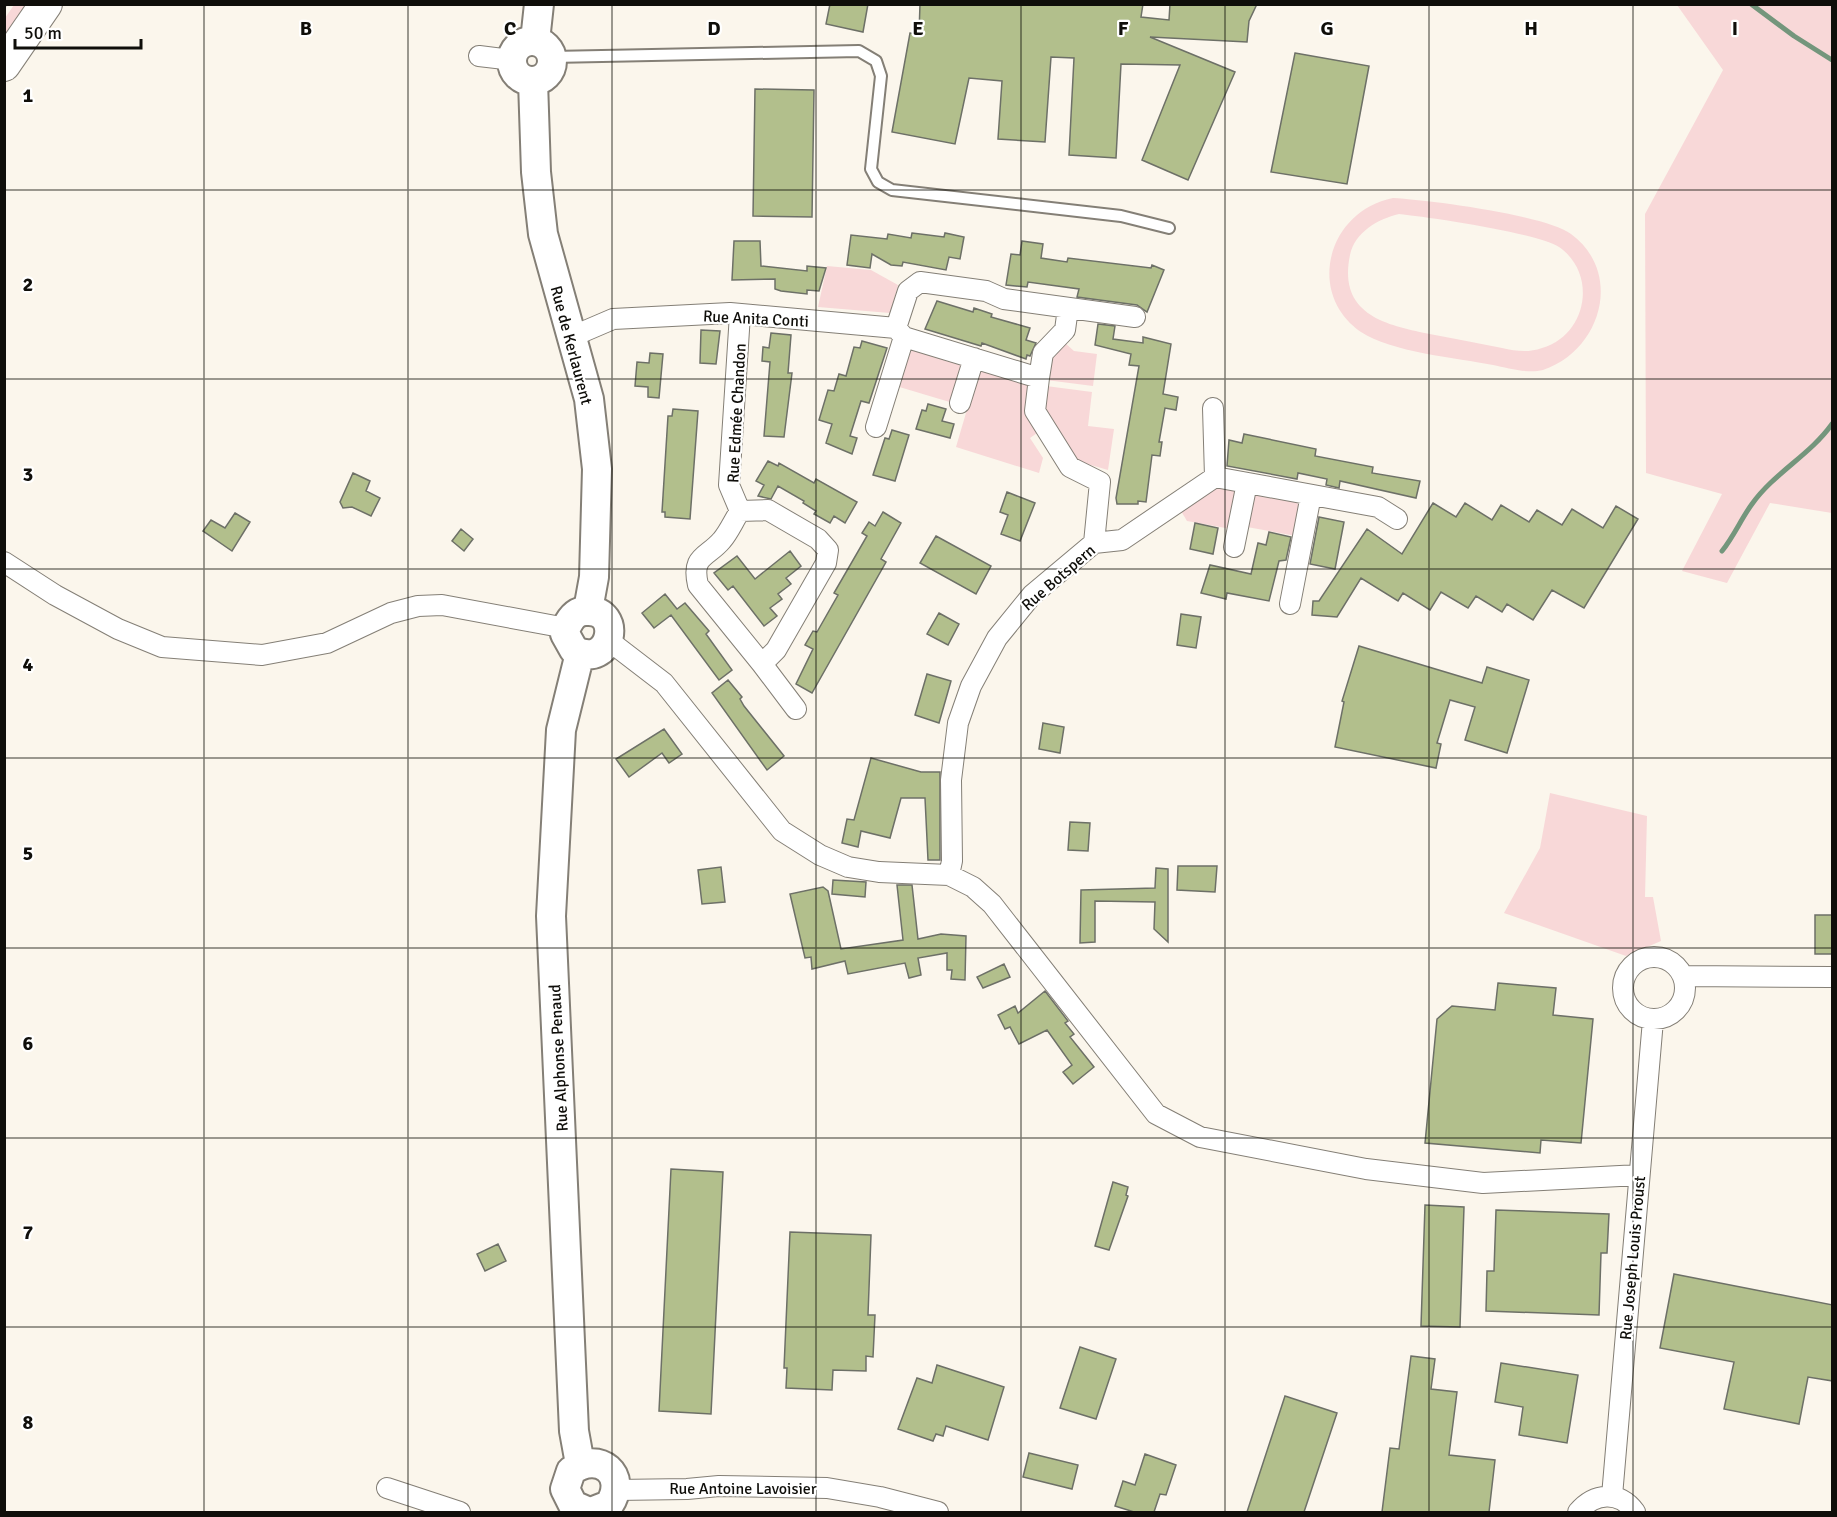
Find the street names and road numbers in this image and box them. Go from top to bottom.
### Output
street label: Rue de Kerlaurent [546,284,597,407]
street label: Rue Anita Conti [702,306,809,332]
street label: Rue Edmée Chandon [723,343,751,483]
street label: Rue Botspern [1018,540,1100,615]
street label: Rue Alphonse Penaud [545,984,573,1132]
street label: Rue Joseph Louis Proust [1616,1175,1650,1341]
street label: Rue Antoine Lavoisier [669,1479,817,1499]

